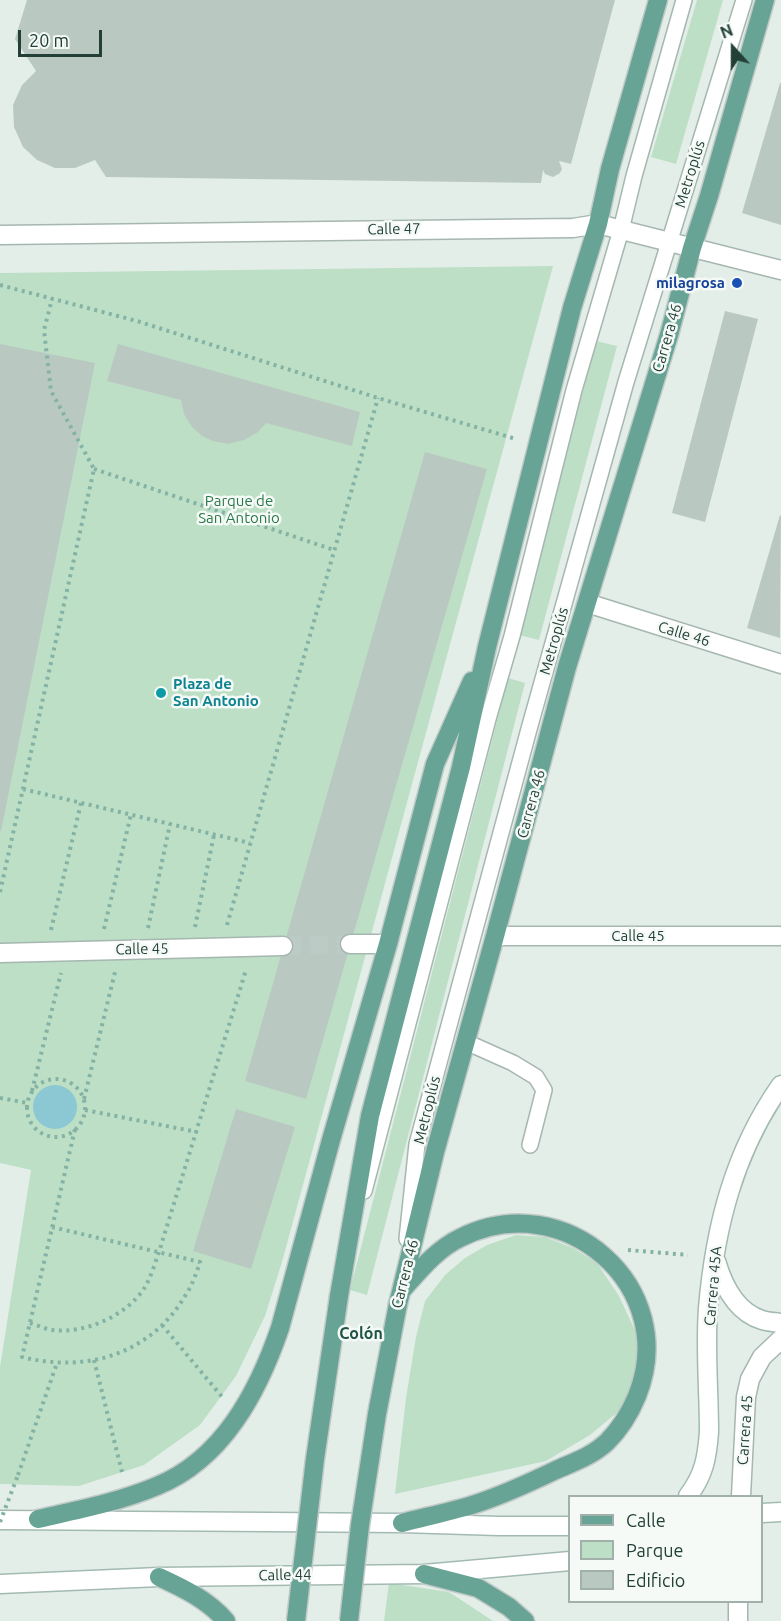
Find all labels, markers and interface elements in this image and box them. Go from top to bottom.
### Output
scale bar [21,18,105,56]
north arrow [703,18,763,78]
text: N [718,21,735,42]
text: 20 m [29,30,69,50]
street label: Metroplús [671,138,709,210]
street label: Calle 47 [367,220,421,238]
place label: milagrosa [656,274,725,292]
marker: milagrosa [730,276,744,290]
street label: Carrera 46 [649,302,685,374]
park label: Parque de San Antonio [198,492,280,527]
street label: Metroplús [536,605,572,677]
street label: Calle 46 [656,618,712,650]
place label: Plaza de San Antonio [173,675,259,710]
marker: Plaza de San Antonio [154,686,168,700]
street label: Carrera 46 [513,768,549,840]
street label: Calle 45 [611,927,665,945]
street label: Calle 45 [115,940,169,958]
street label: Metroplús [410,1074,444,1146]
street label: Carrera 46 [388,1238,422,1310]
street label: Carrera 45A [701,1245,725,1327]
district label: Colón [339,1324,383,1344]
street label: Carrera 45 [734,1394,756,1466]
legend [568,1495,763,1603]
text: Calle [626,1510,666,1530]
text: Parque [626,1540,683,1560]
street label: Calle 44 [258,1566,312,1584]
text: Edificio [626,1570,685,1590]

